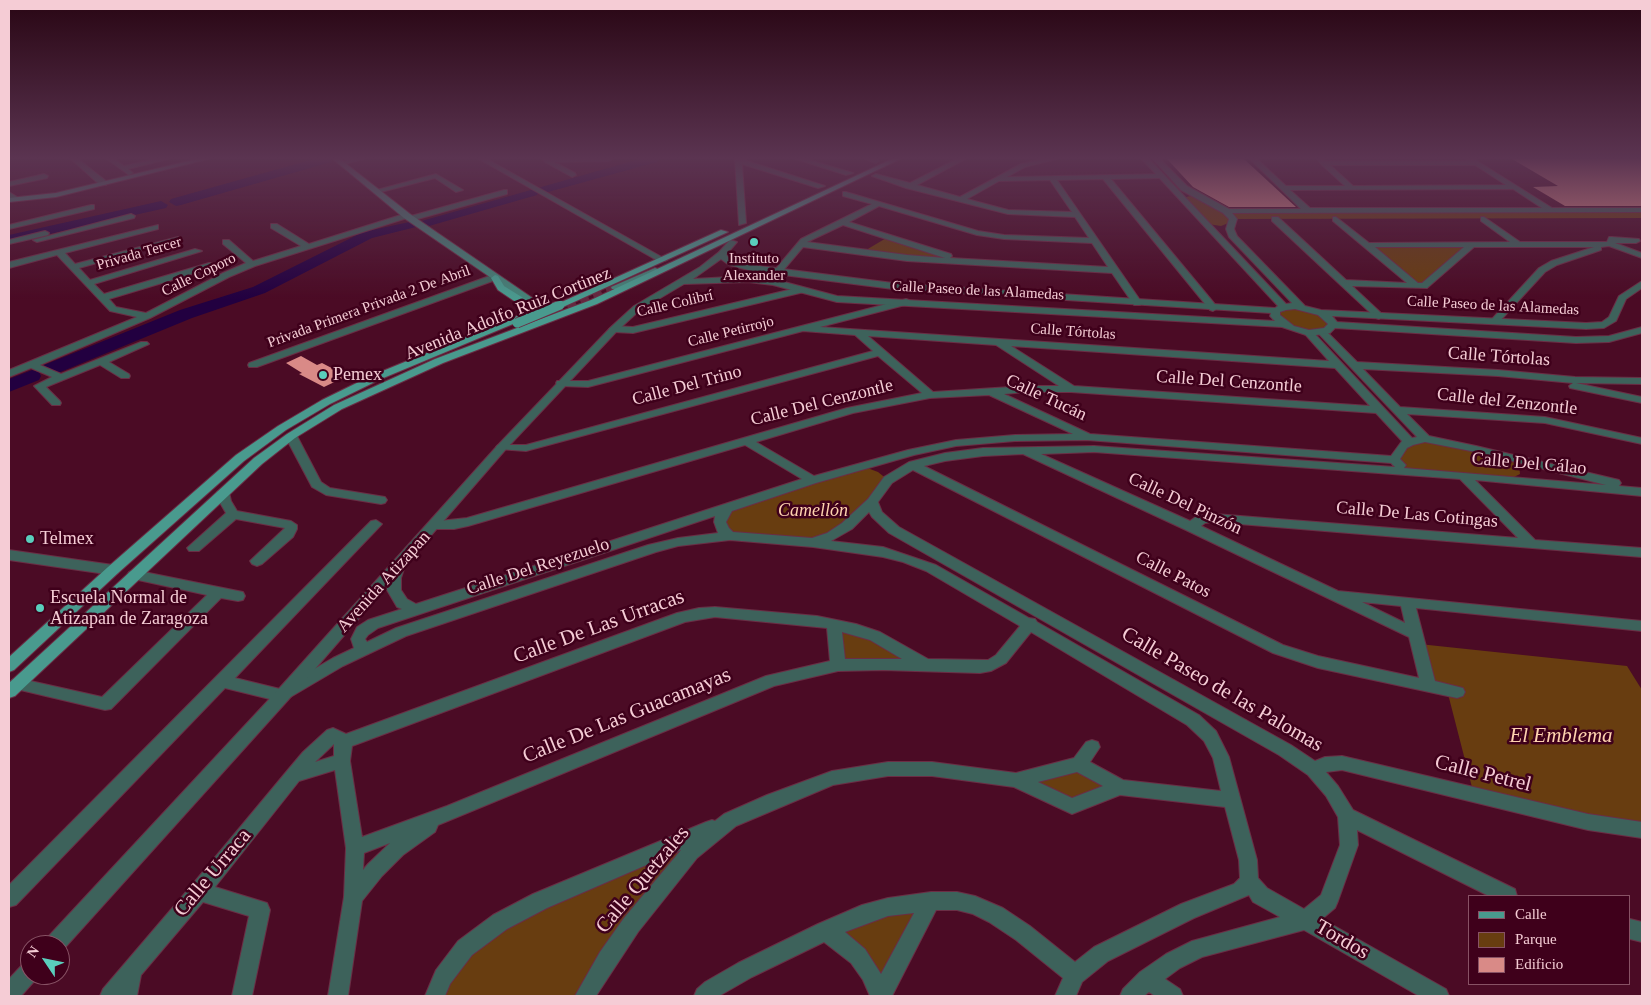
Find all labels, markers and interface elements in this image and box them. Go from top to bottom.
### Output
street label: Privada Tercer [94,233,184,275]
marker: Instituto Alexander [748,236,760,248]
street label: Calle Coporo [159,249,239,301]
place label: Instituto Alexander [723,250,785,285]
street label: Privada Primera Privada 2 De Abril [265,262,473,352]
street label: Avenida Adolfo Ruiz Cortinez [402,263,614,365]
street label: Calle Paseo de las Alamedas [891,277,1065,305]
street label: Calle Colibrí [635,286,715,322]
street label: Calle Paseo de las Alamedas [1406,292,1580,320]
street label: Calle Petirrojo [686,313,776,351]
street label: Calle Tórtolas [1030,320,1116,344]
street label: Calle Tórtolas [1447,343,1551,371]
street label: Calle Del Trino [630,361,744,411]
place label: Pemex [333,364,382,386]
street label: Calle Del Cenzontle [1155,366,1303,398]
marker: Pemex [317,369,329,381]
street label: Calle Tucán [1002,370,1090,426]
street label: Calle Del Cenzontle [749,375,895,431]
street label: Calle del Zenzontle [1436,384,1578,420]
street label: Calle Del Cálao [1471,448,1587,480]
street label: Calle Del Pinzón [1125,468,1245,540]
street label: Calle De Las Cotingas [1335,497,1499,533]
park label: Camellón [778,500,848,522]
street label: Avenida Atizapan [333,527,435,637]
place label: Telmex [40,528,94,550]
marker: Telmex [24,533,36,545]
street label: Calle Del Reyezuelo [464,534,612,600]
street label: Calle Patos [1132,547,1214,603]
street label: Calle De Las Urracas [510,584,688,670]
place label: Escuela Normal de Atizapan de Zaragoza [50,587,208,630]
marker: Escuela Normal de Atizapan de Zaragoza [34,602,46,614]
street label: Calle Paseo de las Palomas [1117,622,1327,758]
street label: Calle De Las Guacamayas [519,663,735,769]
park label: El Emblema [1509,723,1613,749]
street label: Calle Petrel [1432,750,1534,798]
street label: Calle Quetzales [591,821,695,939]
street label: Calle Urraca [169,824,257,922]
legend [1468,895,1631,985]
text: Calle [1515,906,1547,922]
street label: Tordos [1311,915,1373,965]
text: Parque [1515,931,1557,947]
north arrow [20,935,70,985]
text: N [24,944,42,960]
text: Edificio [1515,956,1563,972]

